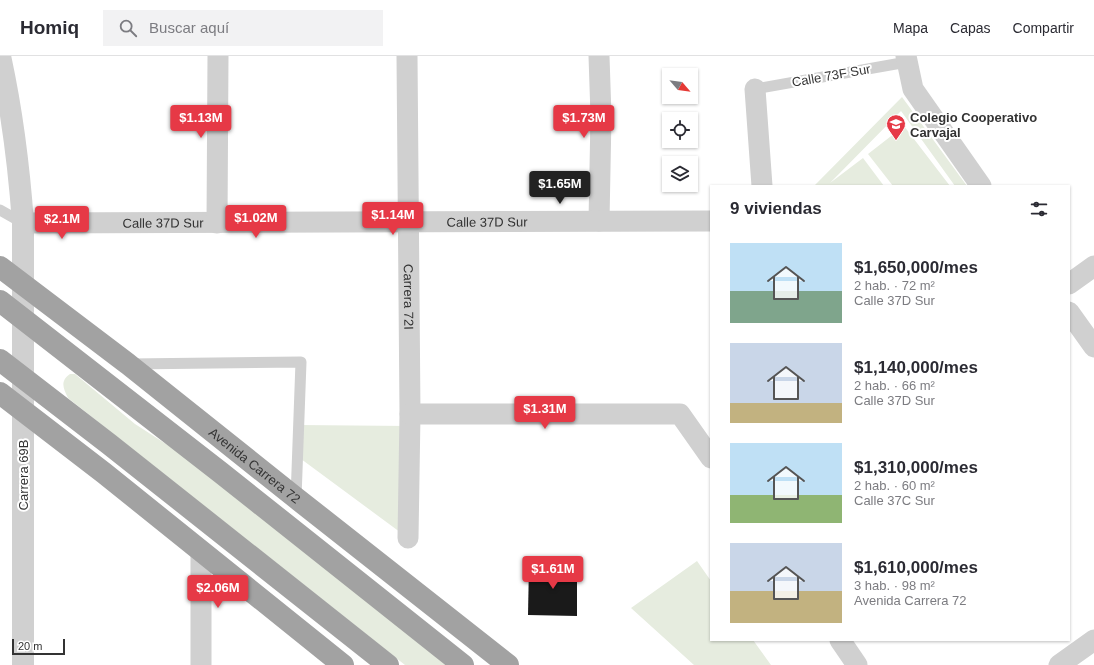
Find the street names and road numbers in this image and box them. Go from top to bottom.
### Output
street label: Calle 73F Sur [791,61,872,90]
street label: Calle 37D Sur [122,215,204,231]
street label: Calle 37D Sur [446,215,528,230]
street label: Carrera 72I [401,264,416,330]
street label: Avenida Carrera 72 [206,425,303,507]
street label: Carrera 69B [16,440,31,510]

